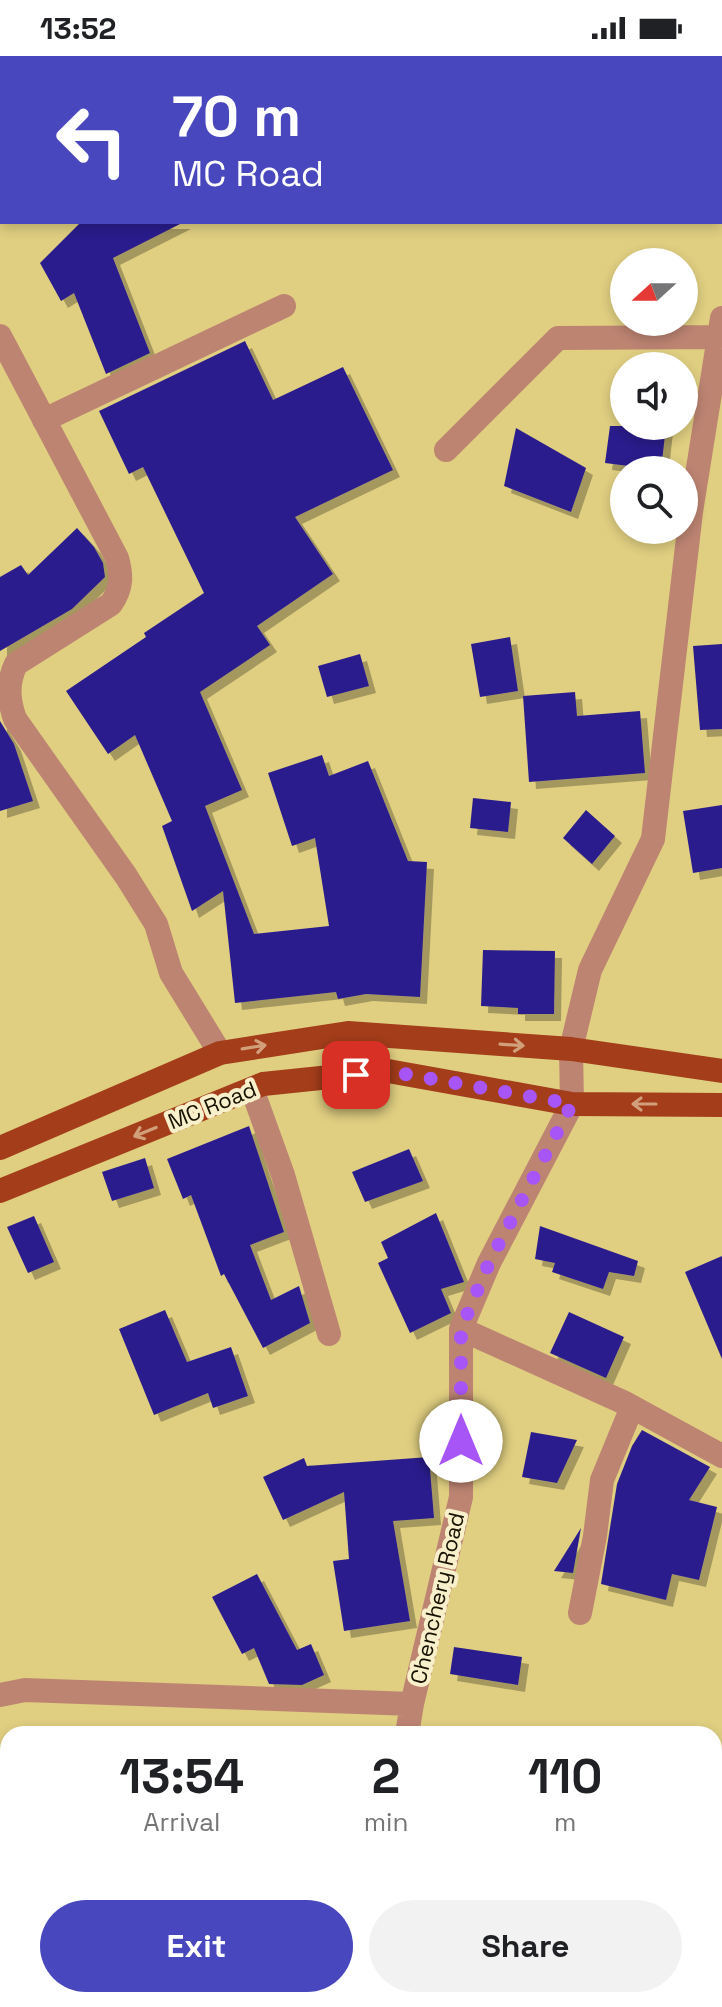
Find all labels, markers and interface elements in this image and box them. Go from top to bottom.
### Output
text: 13:52 [40,9,116,48]
text: 70 m [172,81,301,152]
icon: left [40,88,144,192]
text: MC Road [172,151,324,197]
north arrow [610,248,698,336]
map controls [610,248,698,544]
button: sound [610,352,698,440]
button: search [610,456,698,544]
one-way arrow [498,1038,525,1053]
one-way arrow [240,1039,266,1054]
pin [322,1041,390,1109]
icon: arrive [334,1053,378,1097]
street label: MC Road [164,1075,260,1135]
one-way arrow [631,1096,658,1112]
one-way arrow [133,1126,158,1141]
position arrow [419,1399,503,1483]
street label: Chenchery Road [404,1509,470,1687]
text: 13:54 [120,1746,244,1807]
text: 2 [372,1746,400,1807]
text: 110 [528,1746,602,1807]
text: Arrival [143,1805,220,1839]
text: min [364,1805,408,1839]
text: m [554,1805,576,1839]
button: Exit [40,1900,353,1992]
button: Share [369,1900,682,1992]

